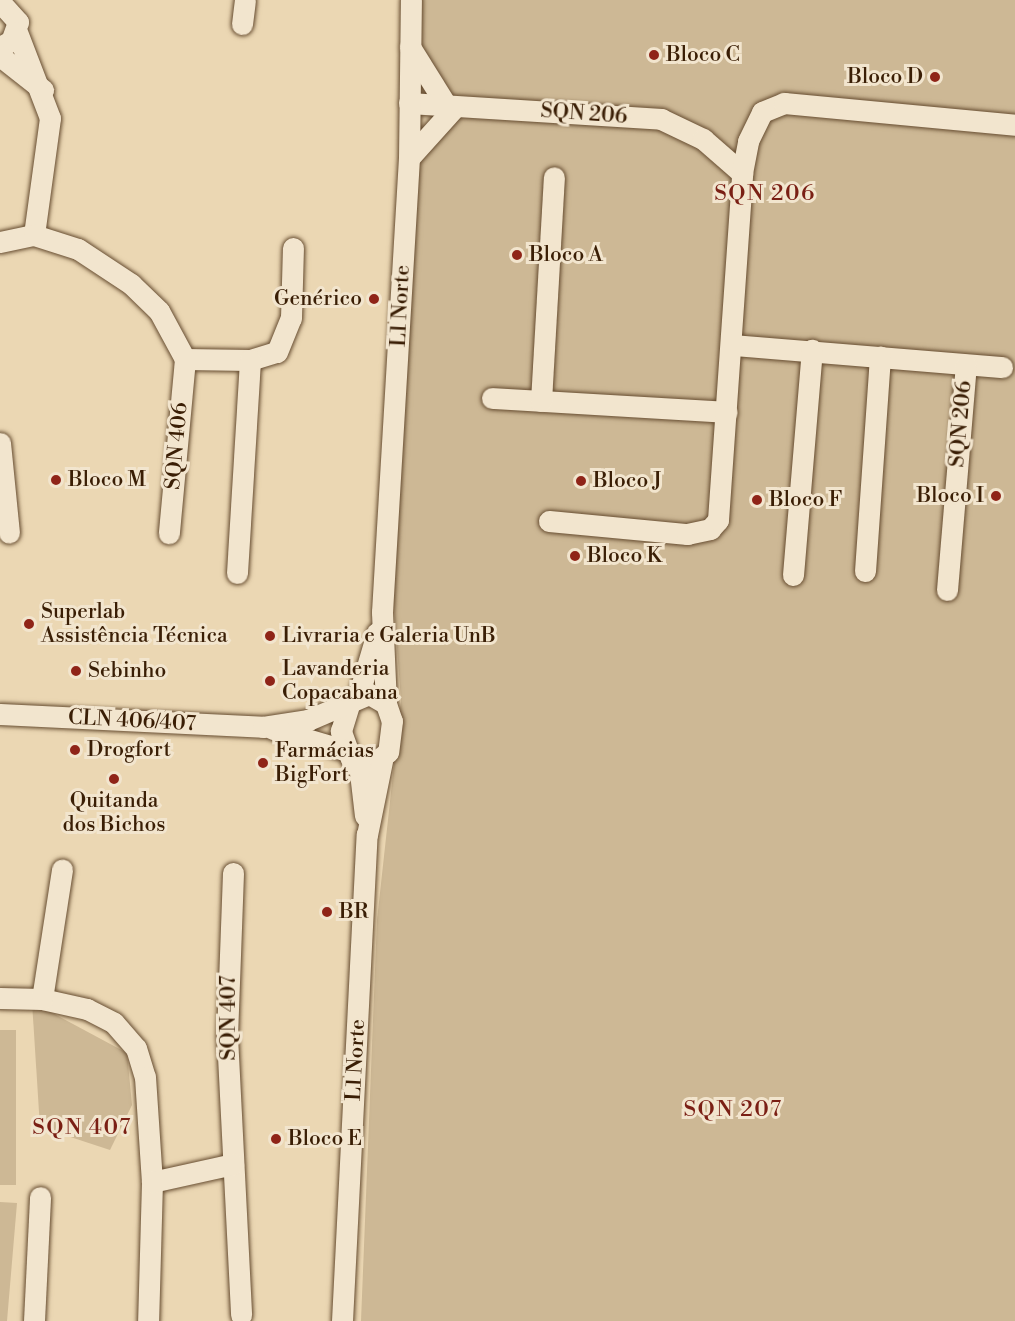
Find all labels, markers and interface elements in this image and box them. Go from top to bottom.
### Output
place label: Bloco C [666,42,740,68]
marker: Bloco C [647,48,661,62]
place label: Bloco D [847,64,923,90]
marker: Bloco D [928,70,942,84]
street label: SQN 206 [540,98,628,130]
district label: SQN 206 [714,181,816,207]
place label: Bloco A [529,242,603,268]
marker: Bloco A [510,248,524,262]
street label: L1 Norte [386,264,416,348]
place label: Genérico [274,286,362,312]
marker: Genérico [367,292,381,306]
street label: SQN 206 [945,380,977,468]
street label: SQN 406 [161,401,193,491]
place label: Bloco M [68,467,146,493]
place label: Bloco J [593,468,662,494]
marker: Bloco M [49,473,63,487]
marker: Bloco J [574,474,588,488]
place label: Bloco I [917,483,984,509]
place label: Bloco F [769,487,842,513]
marker: Bloco I [989,489,1003,503]
marker: Bloco F [750,493,764,507]
place label: Bloco K [587,543,662,569]
marker: Bloco K [568,549,582,563]
place label: Superlab Assistência Técnica [41,599,228,649]
marker: Superlab Assistência Técnica [22,617,36,631]
place label: Livraria e Galeria UnB [282,623,496,649]
marker: Livraria e Galeria UnB [263,629,277,643]
place label: Lavanderia Copacabana [282,656,398,706]
place label: Sebinho [88,658,166,684]
marker: Sebinho [69,664,83,678]
marker: Lavanderia Copacabana [263,674,277,688]
street label: CLN 406/407 [67,705,197,737]
place label: Drogfort [87,737,171,763]
place label: Farmácias BigFort [275,738,374,788]
marker: Drogfort [68,743,82,757]
marker: Farmácias BigFort [256,756,270,770]
marker: Quitanda dos Bichos [107,772,121,786]
place label: Quitanda dos Bichos [63,788,165,838]
place label: BR [339,899,368,925]
marker: BR [320,905,334,919]
street label: SQN 407 [216,975,242,1061]
street label: L1 Norte [341,1018,371,1102]
district label: SQN 207 [683,1097,783,1123]
district label: SQN 407 [32,1115,132,1141]
place label: Bloco E [288,1126,362,1152]
marker: Bloco E [269,1132,283,1146]

